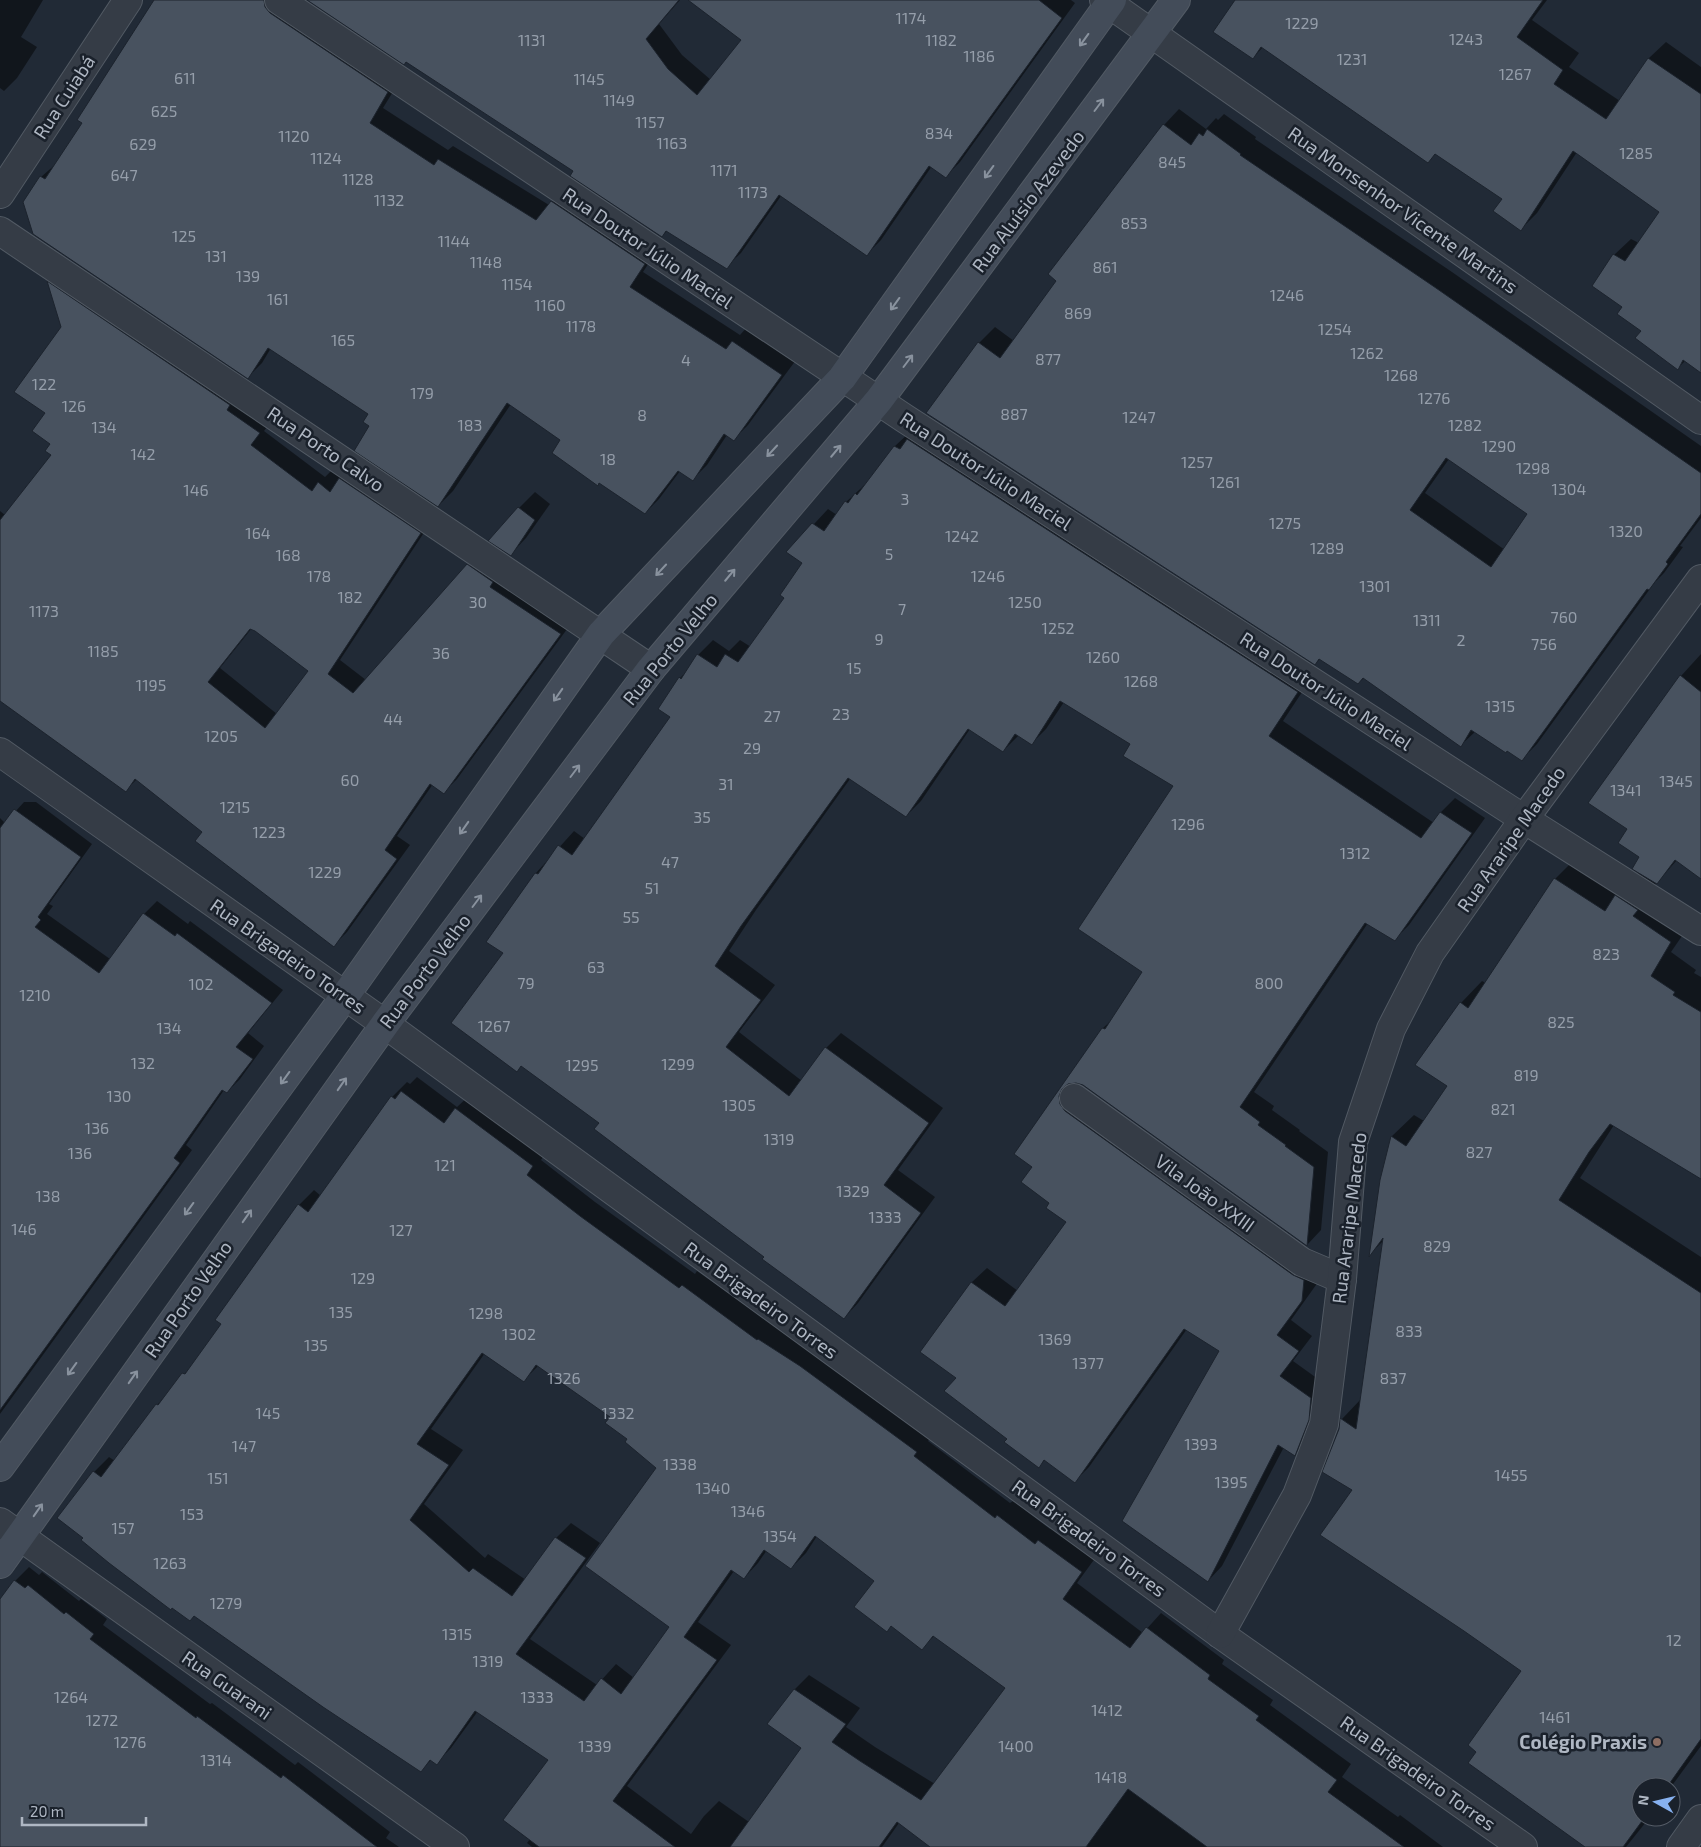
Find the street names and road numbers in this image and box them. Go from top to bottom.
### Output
street label: Rua Cuiabá [28,50,99,143]
street label: Rua Monsenhor Vicente Martins [1284,121,1523,298]
street label: Rua Aluísio Azevedo [967,125,1089,276]
street label: Rua Doutor Júlio Maciel [559,182,738,313]
street label: Rua Porto Calvo [263,401,389,496]
street label: Rua Doutor Júlio Maciel [896,406,1077,535]
street label: Rua Porto Velho [618,588,722,709]
street label: Rua Doutor Júlio Maciel [1236,626,1417,755]
street label: Rua Araripe Macedo [1452,761,1569,916]
street label: Rua Brigadeiro Torres [206,893,370,1018]
street label: Rua Porto Velho [374,909,475,1032]
street label: Rua Araripe Macedo [1327,1131,1370,1305]
street label: Vila João XXIII [1151,1149,1259,1236]
street label: Rua Porto Velho [139,1236,236,1361]
street label: Rua Brigadeiro Torres [680,1236,843,1363]
street label: Rua Brigadeiro Torres [1008,1474,1171,1601]
street label: Rua Guarani [178,1645,277,1724]
street label: Rua Brigadeiro Torres [1336,1710,1500,1835]

